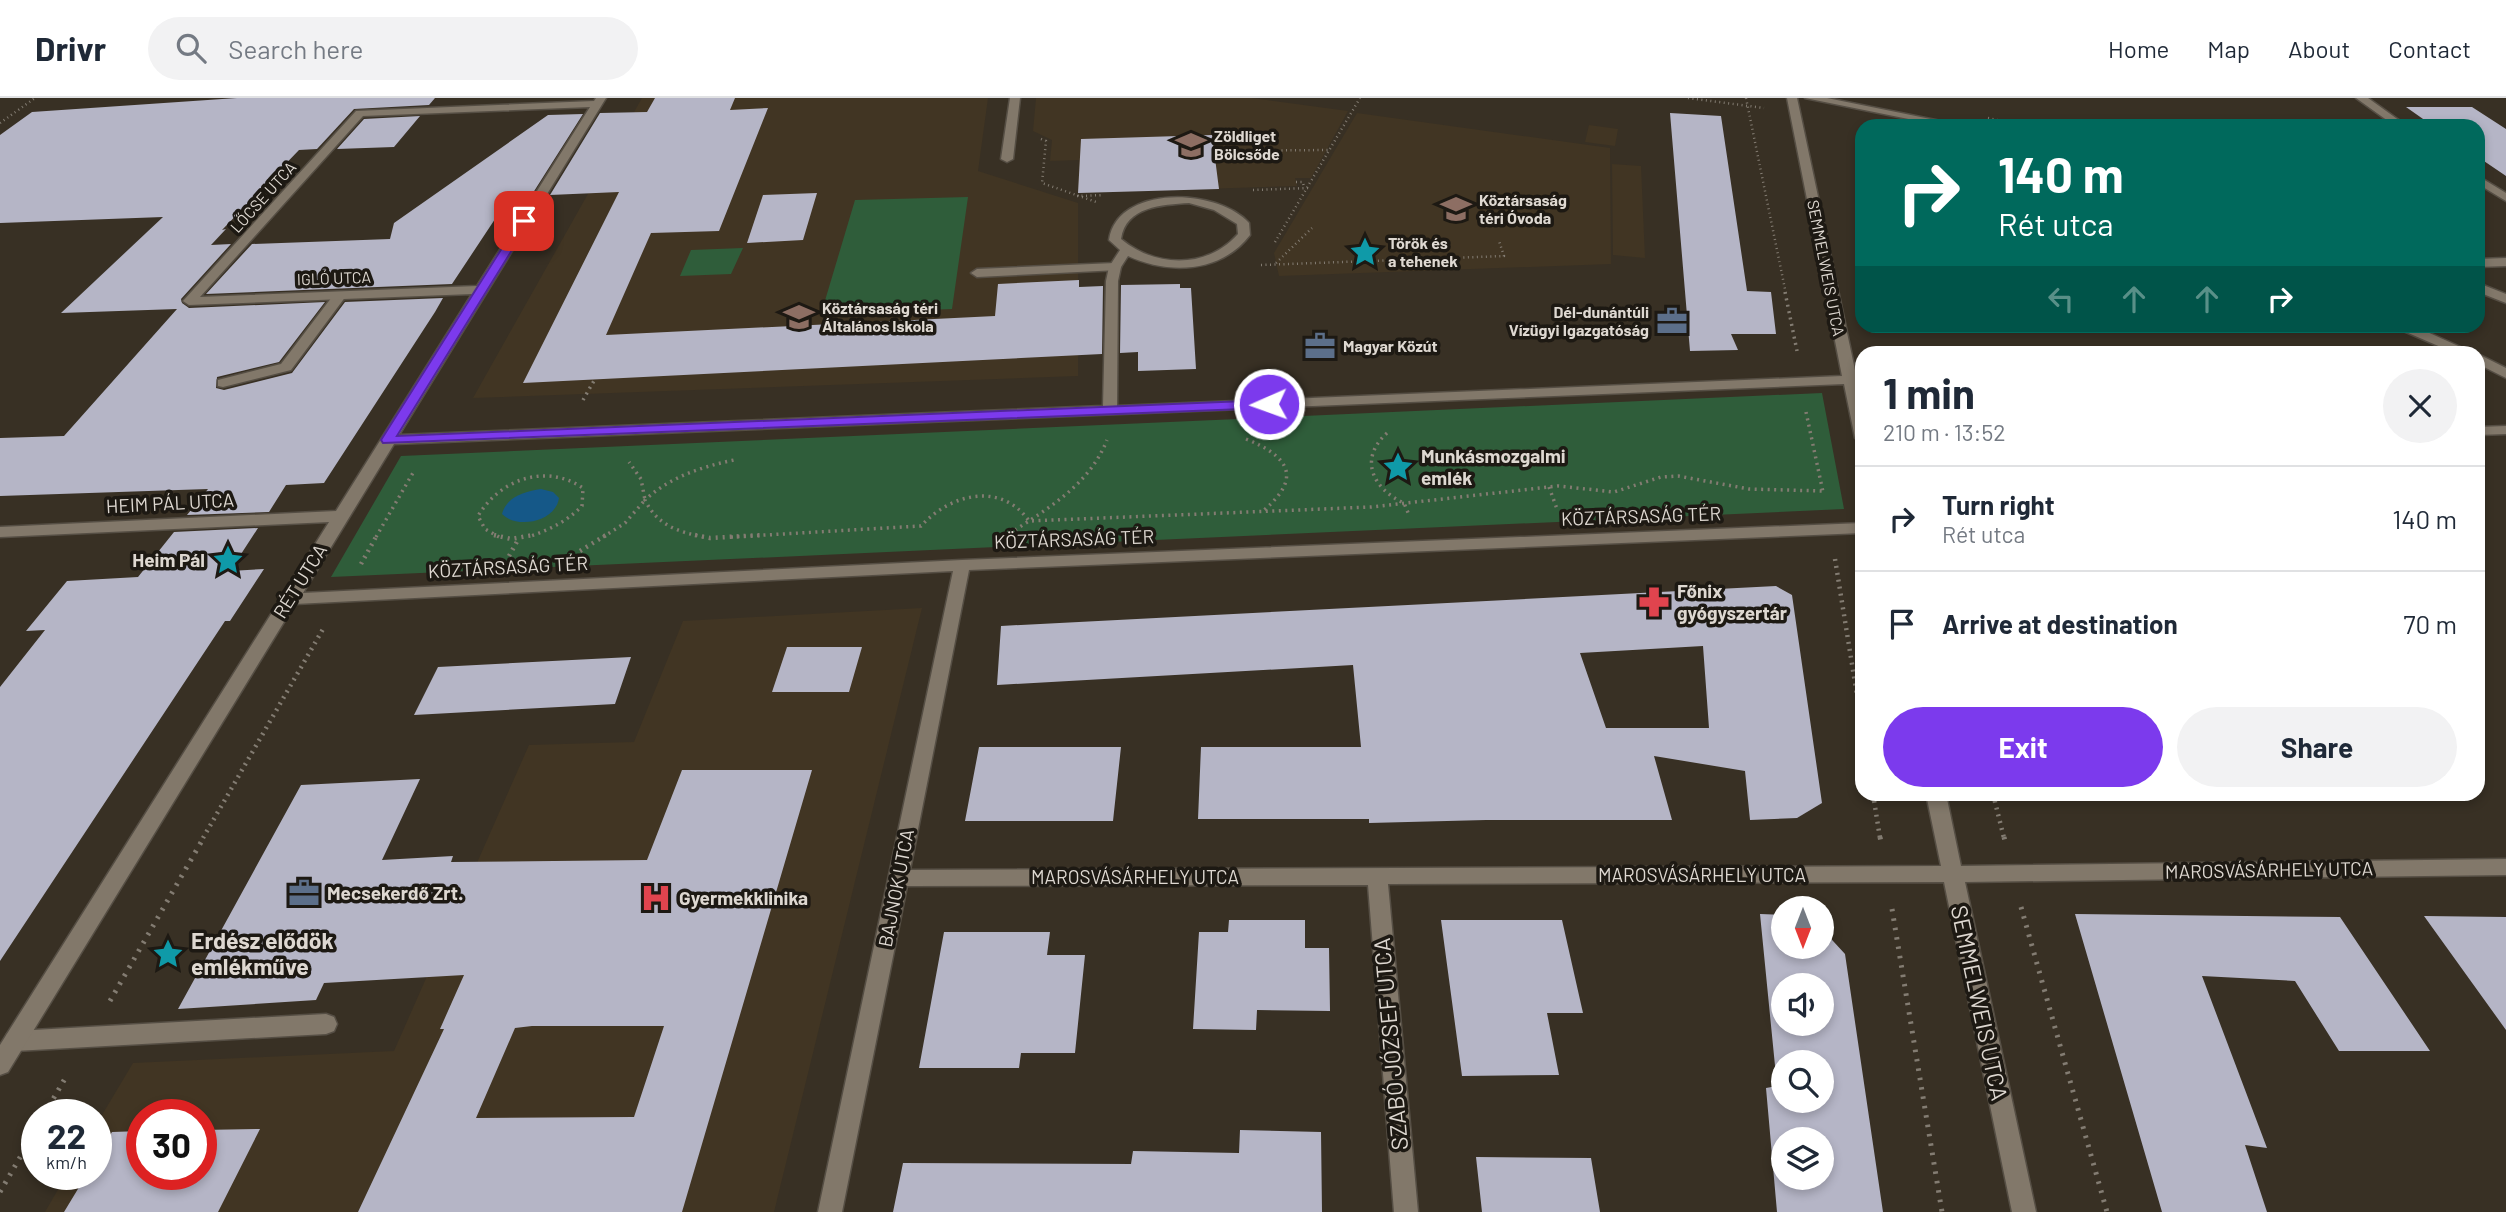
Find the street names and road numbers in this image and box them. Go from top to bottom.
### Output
street label: LŐCSE UTCA [226,157,300,236]
street label: SEMMELWEIS UTCA [1804,198,1849,338]
street label: IGLÓ UTCA [297,267,372,288]
street label: HEIM PÁL UTCA [105,488,235,517]
street label: KÖZTÁRSASÁG TÉR [1560,501,1721,530]
street label: KÖZTÁRSASÁG TÉR [993,524,1154,553]
street label: RÉT UTCA [268,539,331,622]
street label: KÖZTÁRSASÁG TÉR [427,551,589,582]
street label: BAJNOK UTCA [873,827,918,949]
street label: MAROSVÁSÁRHELY UTCA [2165,856,2373,883]
street label: MAROSVÁSÁRHELY UTCA [1598,863,1806,886]
street label: MAROSVÁSÁRHELY UTCA [1031,865,1239,888]
street label: SEMMELWEIS UTCA [1946,903,2014,1103]
street label: SZABÓ JÓZSEF UTCA [1367,937,1413,1151]

